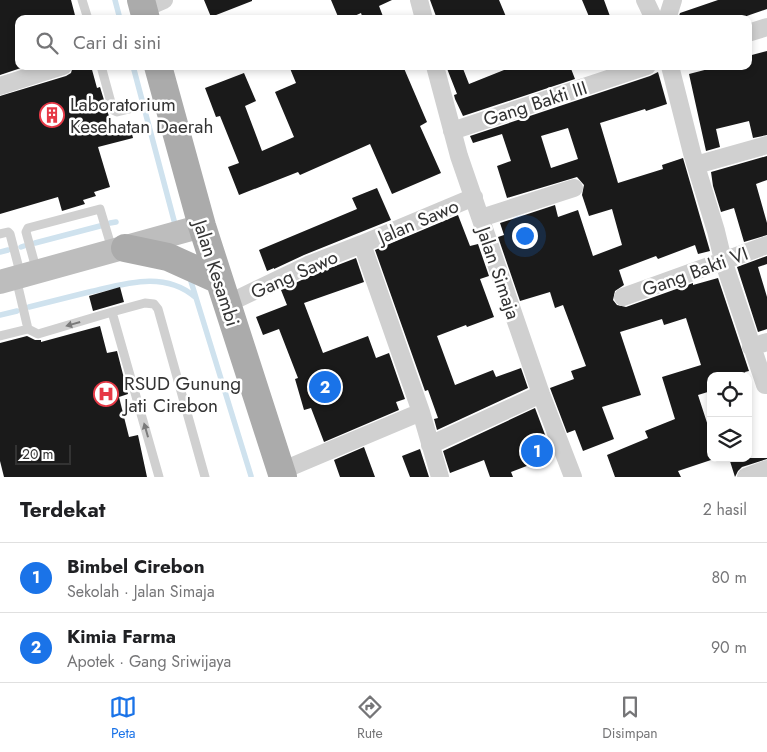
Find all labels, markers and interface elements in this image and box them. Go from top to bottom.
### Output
search box [15,15,752,70]
icon: search [33,29,61,57]
text: Cari di sini [73,29,161,56]
street label: Gang Bakti III [480,74,591,133]
place label: Laboratorium Kesehatan Daerah [70,91,213,140]
building icon: Laboratorium Kesehatan Daerah [39,102,65,128]
street label: Jalan Sawo [371,192,463,252]
street label: Jalan Kesambi [186,214,246,330]
street label: Jalan Simaja [469,221,527,323]
your location [512,223,538,249]
street label: Gang Bakti VI [638,240,752,303]
street label: Gang Sawo [246,243,342,306]
one-way arrow [66,320,81,328]
pin: 2 [309,368,341,406]
place label: RSUD Gunung Jati Cirebon [121,370,241,419]
map controls [707,372,752,462]
button: locate [707,372,752,417]
hospital icon: RSUD Gunung Jati Cirebon [93,381,119,407]
button: layers [707,417,752,462]
one-way arrow [141,423,149,438]
pin: 1 [521,432,553,470]
scale bar [15,442,71,465]
text: 20 m [22,444,54,464]
text: Terdekat [20,495,105,525]
text: 2 hasil [703,498,747,521]
text: Bimbel Cirebon [67,553,205,580]
text: 1 [32,566,40,589]
text: 80 m [711,566,747,589]
text: Sekolah · Jalan Simaja [67,580,215,603]
text: Kimia Farma [67,623,176,650]
text: 2 [31,636,41,659]
text: 90 m [711,636,747,659]
text: Apotek · Gang Sriwijaya [67,650,231,673]
tab: Peta [109,693,137,743]
tab: Rute [356,693,384,743]
tab: Disimpan [602,693,658,743]

